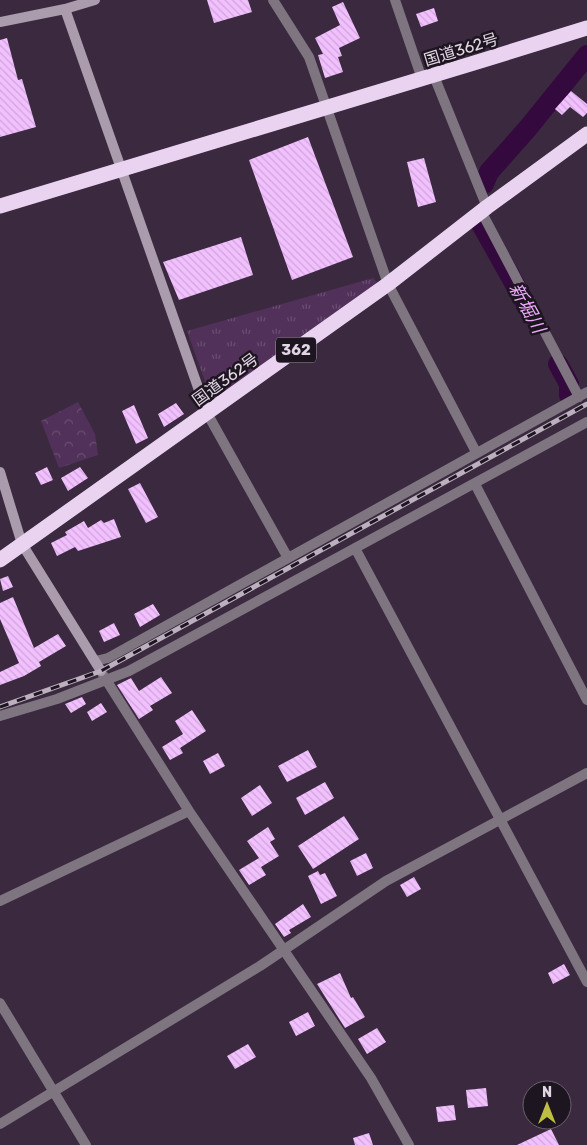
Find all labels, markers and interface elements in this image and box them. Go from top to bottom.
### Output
street label: 国道362号 [422,29,501,70]
water label: 新堀川 [504,279,551,339]
road number: 362 [276,338,316,362]
street label: 国道362号 [189,349,262,410]
north arrow [522,1080,572,1130]
text: N [542,1084,552,1101]

